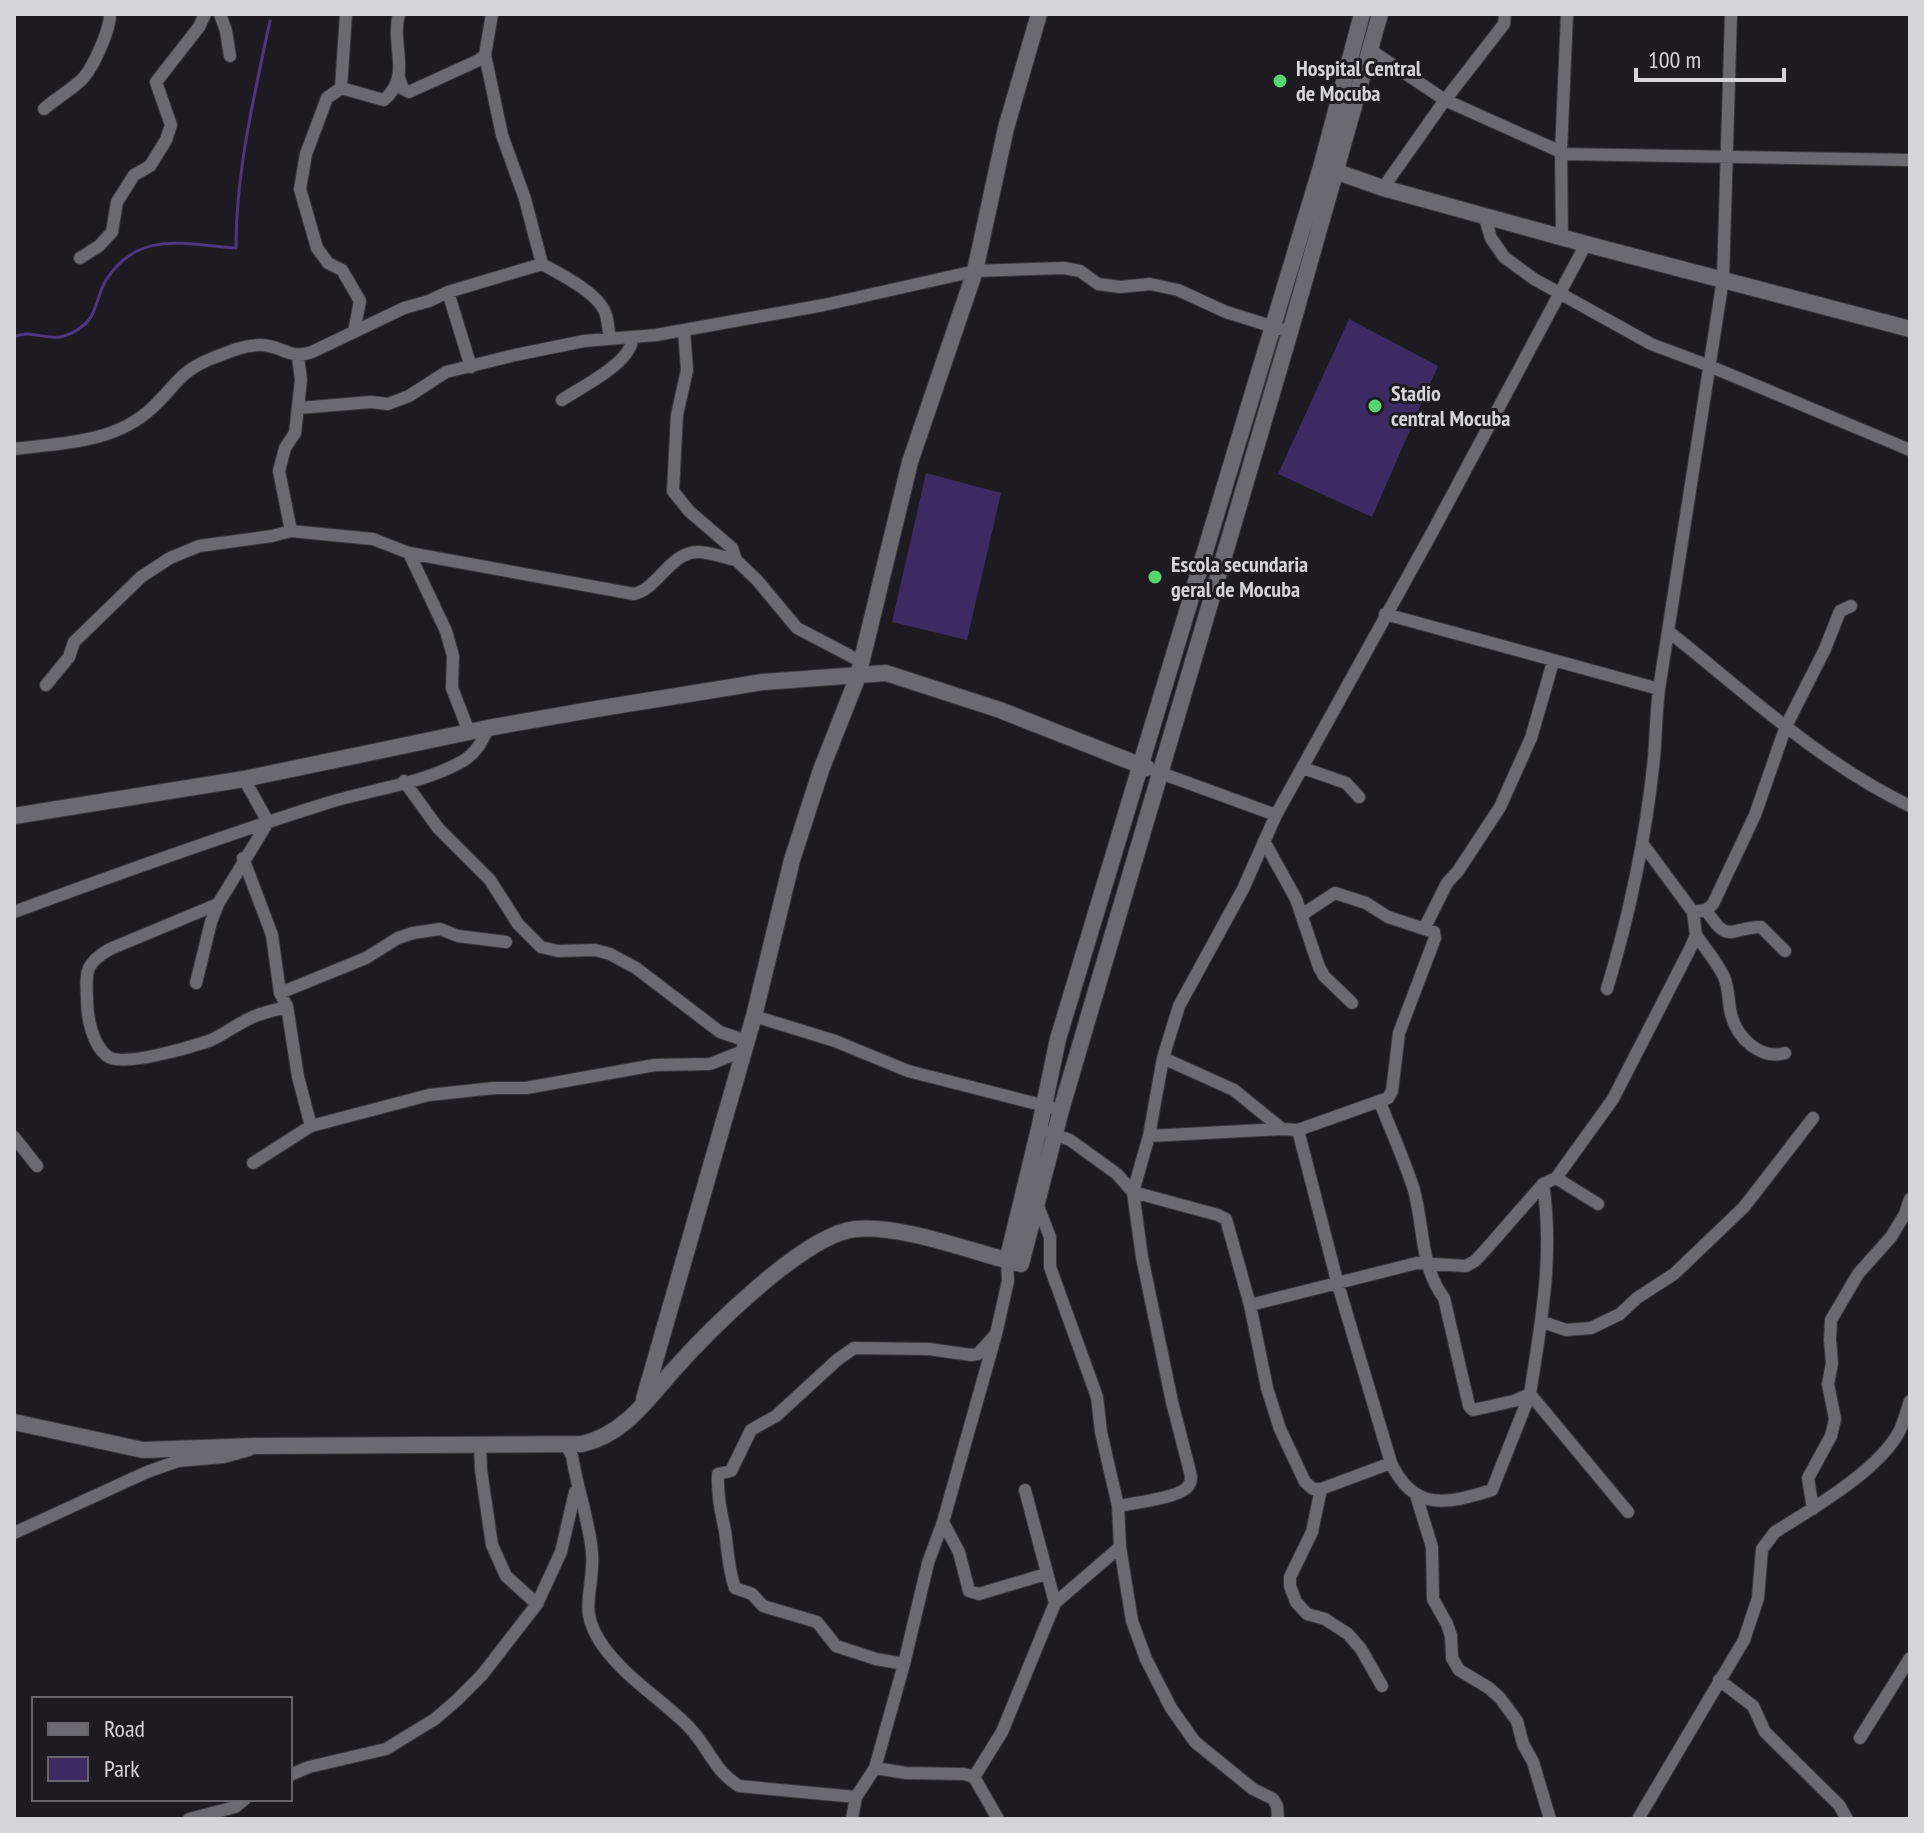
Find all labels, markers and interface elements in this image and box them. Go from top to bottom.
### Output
scale bar [1636,32,1784,82]
text: 100 m [1648,44,1701,75]
place label: Hospital Central de Mocuba [1296,54,1422,107]
marker: Hospital Central de Mocuba [1271,72,1289,90]
place label: Stadio central Mocuba [1391,379,1510,432]
marker: Stadio central Mocuba [1366,397,1384,415]
place label: Escola secundaria geral de Mocuba [1171,550,1308,603]
marker: Escola secundaria geral de Mocuba [1146,568,1164,586]
legend [32,1697,292,1801]
text: Road [104,1713,145,1744]
text: Park [104,1753,140,1784]

